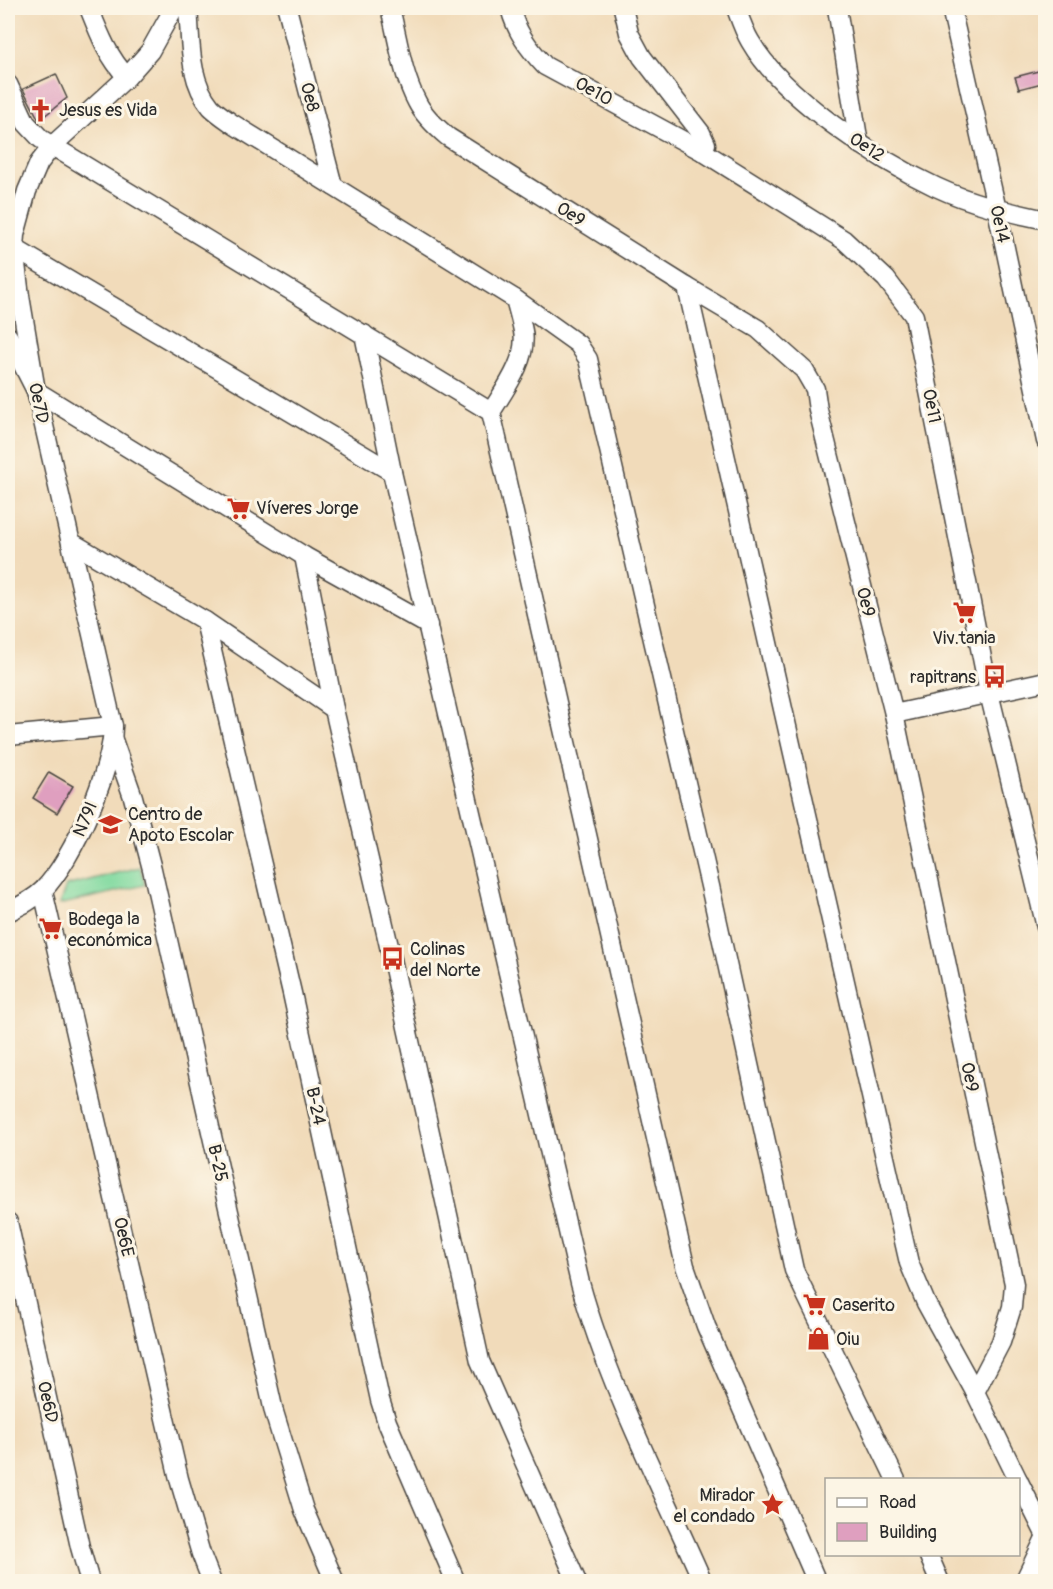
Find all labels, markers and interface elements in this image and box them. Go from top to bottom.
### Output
street label: Oe10 [571,72,617,111]
street label: Oe8 [295,80,324,114]
church icon: Jesus es Vida [28,97,54,123]
place label: Jesus es Vida [59,99,157,122]
street label: Oe12 [845,128,889,167]
street label: Oe9 [552,197,589,232]
street label: Oe14 [984,203,1015,246]
street label: Oe7D [23,381,54,426]
street label: Oe11 [917,387,946,425]
supermarket icon: Víveres Jorge [225,495,251,521]
place label: Víveres Jorge [256,497,358,520]
street label: Oe9 [851,585,880,619]
supermarket icon: Viv.tania [951,599,977,625]
place label: Viv.tania [932,627,996,650]
bus stop icon: rapitrans [981,664,1007,690]
place label: rapitrans [910,666,976,689]
street label: N79I [68,798,103,840]
place label: Centro de Apoto Escolar [128,803,235,847]
school or university icon: Centro de Apoto Escolar [97,811,123,837]
place label: Bodega la económica [68,908,152,952]
supermarket icon: Bodega la económica [37,916,63,942]
place label: Colinas del Norte [410,938,481,982]
bus stop icon: Colinas del Norte [379,946,405,972]
street label: Oe9 [955,1060,984,1094]
street label: B-24 [300,1085,331,1128]
street label: B-25 [202,1142,233,1184]
street label: Oe6E [108,1215,139,1259]
supermarket icon: Caserito [801,1292,827,1318]
place label: Caserito [832,1294,895,1317]
shop icon: Oiu [805,1326,831,1352]
place label: Oiu [836,1328,860,1351]
street label: Oe6D [32,1379,63,1425]
legend [825,1478,1020,1556]
place label: Mirador el condado [674,1484,756,1528]
text: Road [879,1491,916,1514]
place icon: Mirador el condado [760,1492,786,1518]
text: Building [879,1521,937,1544]

